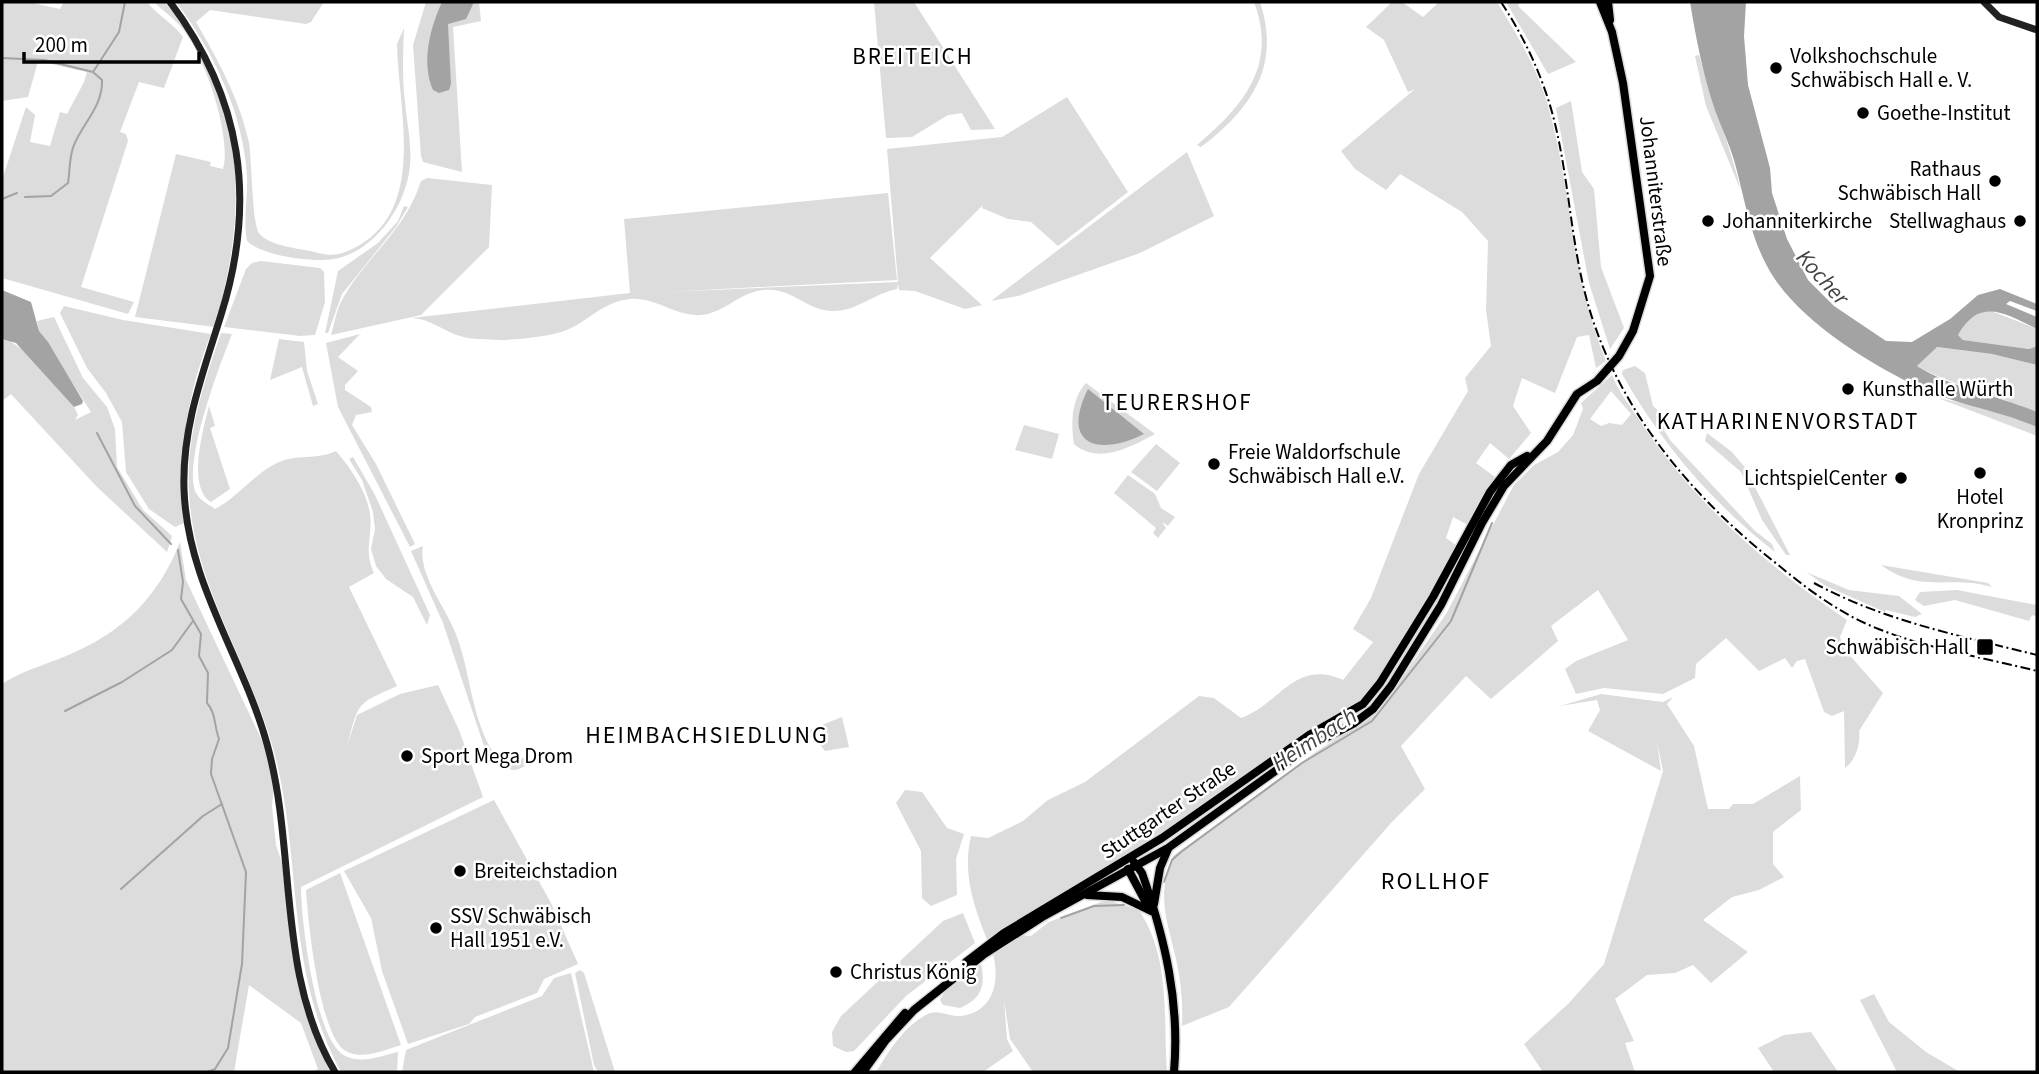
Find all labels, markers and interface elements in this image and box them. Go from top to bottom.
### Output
scale bar [24,21,200,65]
text: 200 m [35,30,88,60]
district label: BREITEICH [852,40,974,73]
place label: Volkshochschule Schwäbisch Hall e. V. [1790,41,1972,95]
marker: Volkshochschule Schwäbisch Hall e. V. [1768,60,1784,76]
place label: Goethe-Institut [1877,98,2011,128]
marker: Goethe-Institut [1855,105,1871,121]
street label: Johanniterstraße [1632,114,1680,268]
place label: Rathaus Schwäbisch Hall [1838,154,1981,208]
marker: Rathaus Schwäbisch Hall [1987,173,2003,189]
place label: Johanniterkirche [1722,206,1872,236]
place label: Stellwaghaus [1889,206,2006,236]
marker: Johanniterkirche [1700,213,1716,229]
marker: Stellwaghaus [2012,213,2028,229]
water label: Kocher [1788,242,1858,314]
place label: Kunsthalle Würth [1862,374,2013,404]
marker: Kunsthalle Würth [1840,381,1856,397]
district label: TEURERSHOF [1101,386,1253,419]
district label: KATHARINENVORSTADT [1657,405,1919,438]
place label: Freie Waldorfschule Schwäbisch Hall e.V. [1228,437,1405,491]
marker: Freie Waldorfschule Schwäbisch Hall e.V. [1206,456,1222,472]
place label: LichtspielCenter [1744,463,1888,493]
marker: Hotel Kronprinz [1972,465,1988,481]
marker: LichtspielCenter [1893,470,1909,486]
place label: Hotel Kronprinz [1937,482,2023,536]
place label: Schwäbisch Hall [1826,632,1969,662]
marker: Schwäbisch Hall [1975,637,1995,657]
water label: Heimbach [1265,699,1363,779]
district label: HEIMBACHSIEDLUNG [585,718,829,753]
place label: Sport Mega Drom [421,741,573,771]
marker: Sport Mega Drom [399,748,415,764]
street label: Stuttgarter Straße [1094,754,1242,866]
place label: Breiteichstadion [474,856,618,886]
marker: Breiteichstadion [452,863,468,879]
district label: ROLLHOF [1381,864,1491,899]
place label: SSV Schwäbisch Hall 1951 e.V. [450,901,591,955]
marker: SSV Schwäbisch Hall 1951 e.V. [428,920,444,936]
place label: Christus König [850,957,977,987]
marker: Christus König [828,964,844,980]

